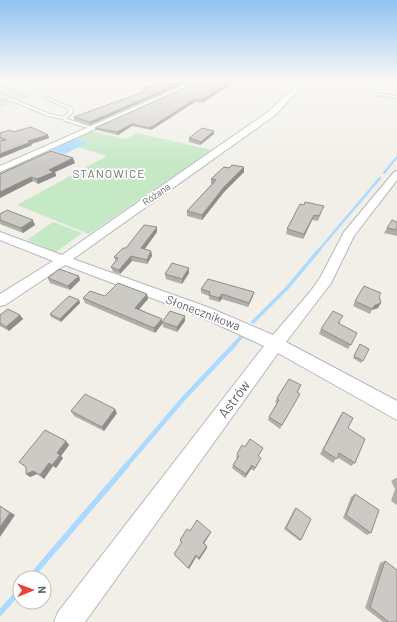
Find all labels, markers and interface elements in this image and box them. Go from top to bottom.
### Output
district label: STANOWICE [73,166,145,180]
street label: Różana [140,180,172,208]
street label: Słonecznikowa [164,291,242,333]
street label: Astrów [214,377,253,421]
north arrow [12,570,52,610]
text: N [36,586,49,594]

